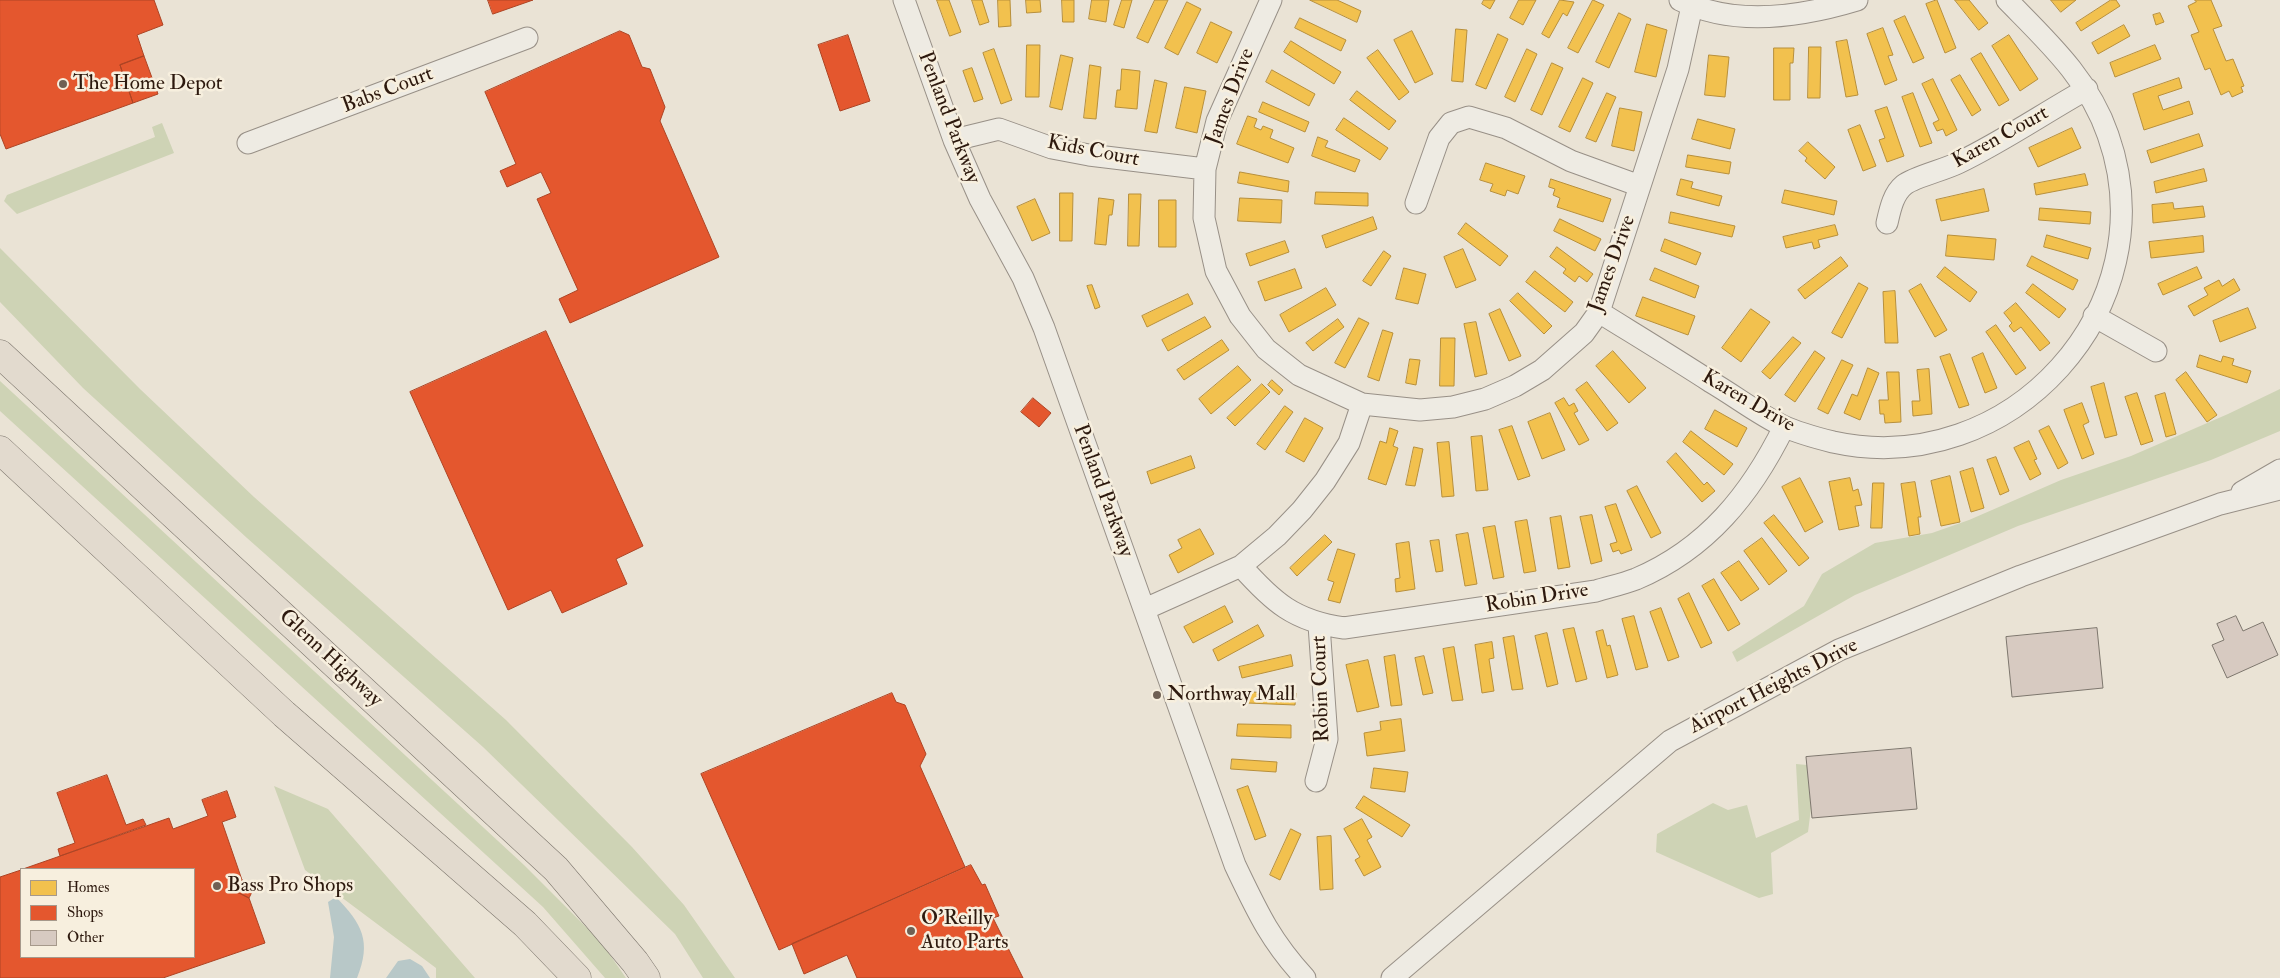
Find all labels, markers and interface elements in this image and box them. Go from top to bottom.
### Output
street label: James Drive [1201,45,1261,149]
street label: Penland Parkway [911,48,985,188]
street label: Babs Court [339,62,437,120]
place label: The Home Depot [73,71,223,97]
marker: The Home Depot [57,78,69,90]
street label: Karen Court [1948,101,2054,175]
street label: Kids Court [1045,131,1141,173]
street label: James Drive [1584,212,1642,316]
street label: Karen Drive [1697,365,1799,439]
street label: Penland Parkway [1066,421,1138,561]
street label: Robin Drive [1484,578,1590,620]
street label: Glenn Highway [273,605,387,713]
street label: Airport Heights Drive [1686,634,1862,740]
street label: Robin Court [1308,635,1336,743]
place label: Northway Mall [1167,682,1295,708]
marker: Northway Mall [1151,689,1163,701]
legend [20,868,195,958]
place label: Bass Pro Shops [227,873,353,899]
text: Homes [67,878,109,897]
marker: Bass Pro Shops [211,880,223,892]
text: Shops [67,903,103,922]
place label: O'Reilly Auto Parts [921,906,1009,956]
marker: O'Reilly Auto Parts [905,925,917,937]
text: Other [67,928,104,947]

